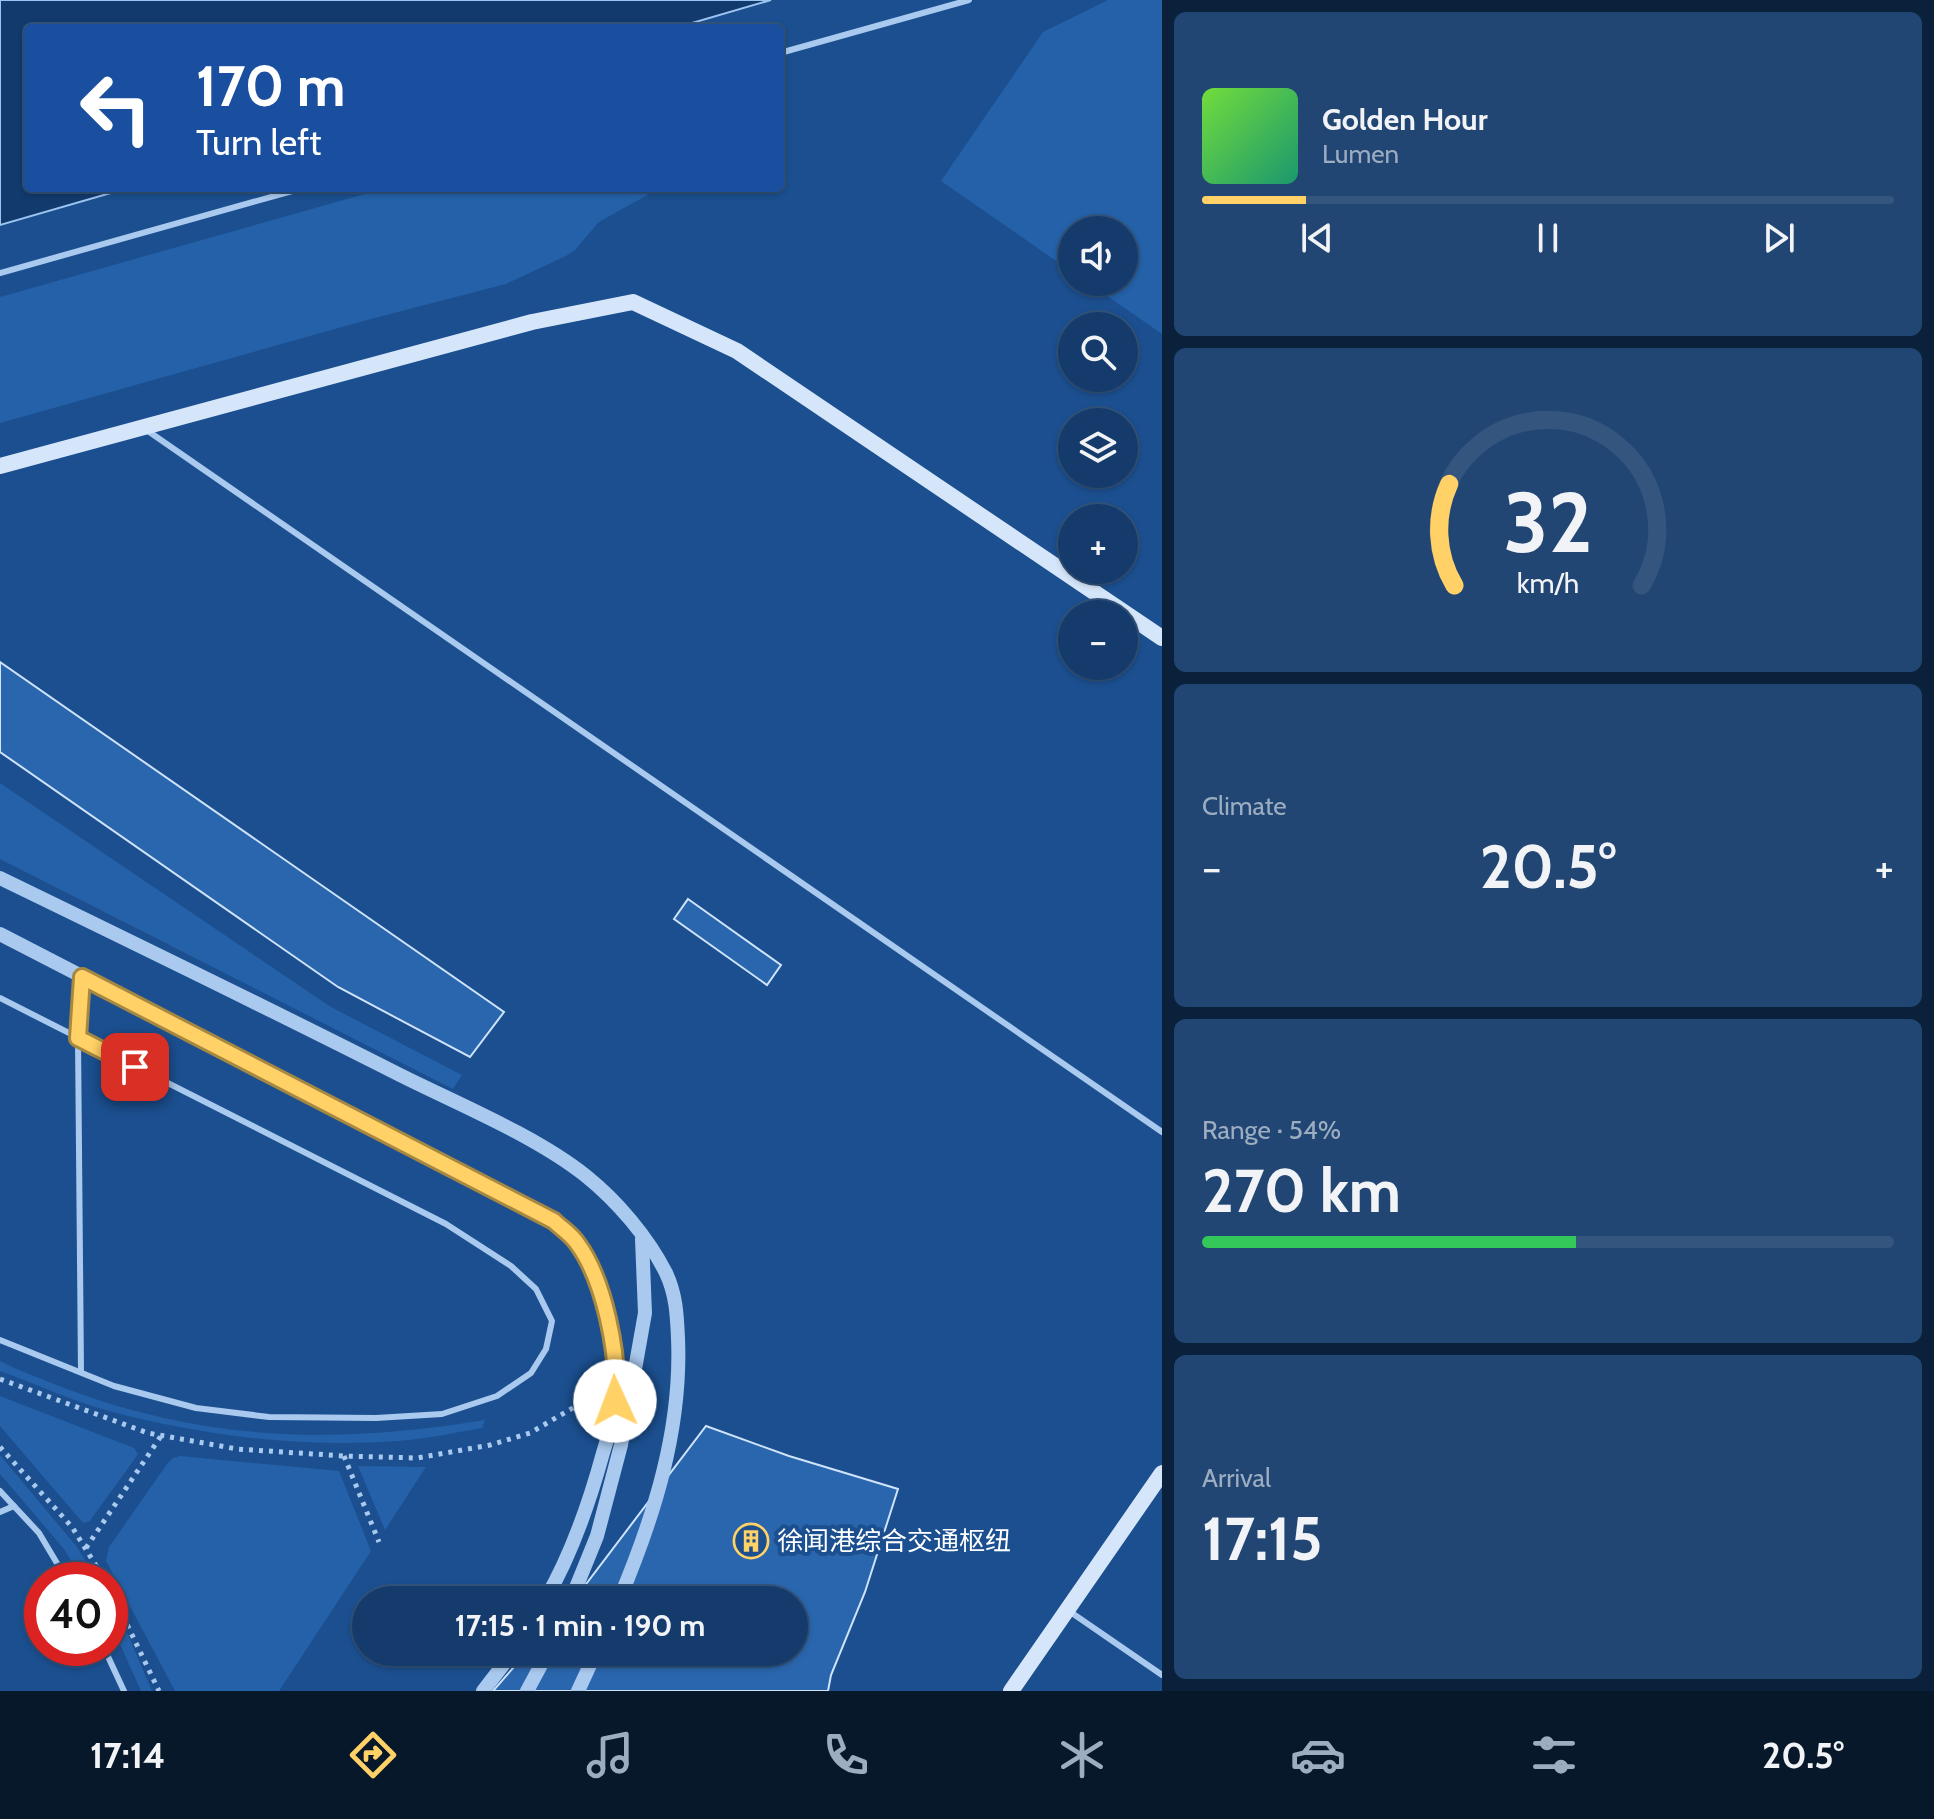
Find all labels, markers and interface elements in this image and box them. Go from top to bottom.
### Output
text: 170 m [196,52,346,120]
icon: left [64,56,168,160]
text: Golden Hour [1322,101,1488,138]
text: Turn left [196,120,321,164]
text: Lumen [1322,138,1399,170]
map controls [1058,216,1138,680]
button: sound [1058,216,1138,296]
icon: previous [1295,216,1339,260]
icon: pause [1526,216,1570,260]
icon: next [1757,216,1801,260]
button: search [1058,312,1138,392]
button: layers [1058,408,1138,488]
text: 32 [1504,471,1592,572]
button: + [1058,504,1138,584]
text: km/h [1517,565,1579,600]
button: − [1058,600,1138,680]
text: Climate [1202,790,1287,822]
text: 20.5° [1480,830,1616,903]
text: − [1202,841,1221,894]
text: + [1875,841,1894,894]
pin [101,1033,169,1101]
icon: arrive [113,1045,157,1089]
text: Range · 54% [1202,1114,1341,1146]
text: 270 km [1202,1154,1401,1227]
position arrow [573,1359,657,1443]
text: Arrival [1202,1462,1271,1494]
text: 17:15 [1202,1502,1322,1575]
building icon: 徐闻港综合交通枢纽 [732,1522,770,1560]
place label: 徐闻港综合交通枢纽 [777,1525,1011,1557]
speed limit sign: 40 [24,1562,128,1666]
text: 17:15 · 1 min · 190 m [455,1607,705,1644]
icon: directions [345,1727,401,1783]
icon: music [582,1727,638,1783]
icon: phone [818,1727,874,1783]
icon: climate [1054,1727,1110,1783]
icon: car [1290,1727,1346,1783]
icon: filters [1526,1727,1582,1783]
text: 17:14 [90,1733,165,1777]
text: 20.5° [1762,1733,1844,1777]

